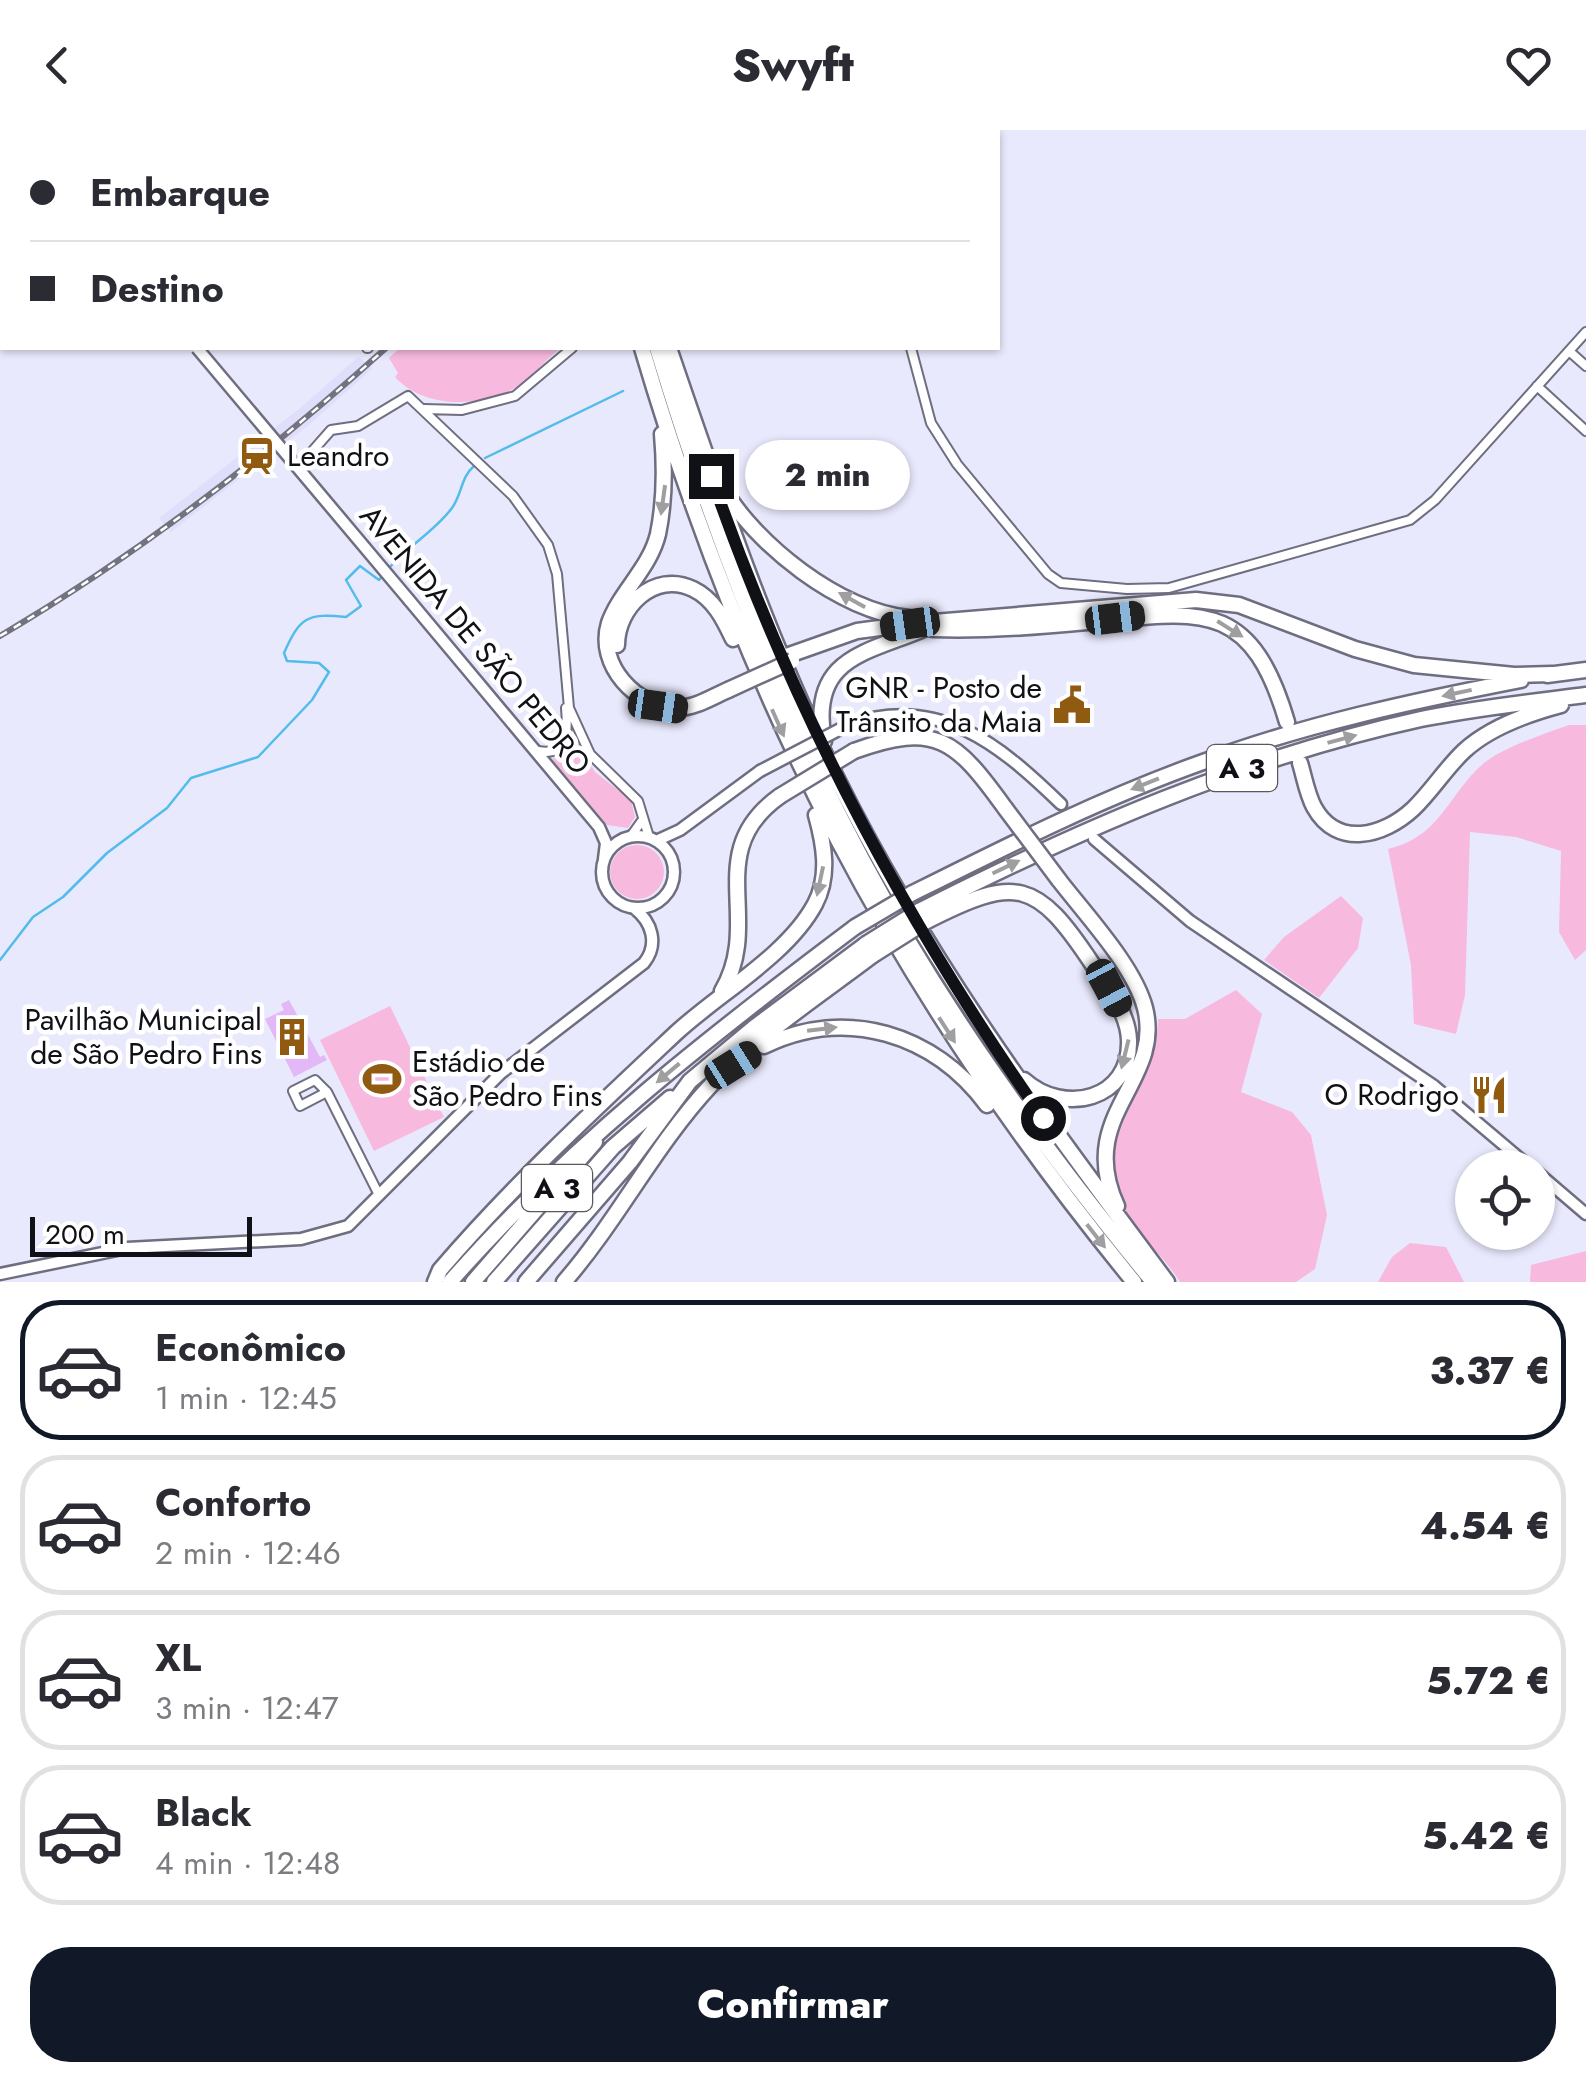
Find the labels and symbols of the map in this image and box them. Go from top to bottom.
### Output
place label: Leandro [287,434,389,477]
station icon: Leandro [236,435,278,477]
callout: 2 min [746,441,911,511]
route end [689,454,734,499]
one-way arrow [654,485,670,517]
street label: AVENIDA DE SÃO PEDRO [350,496,601,784]
one-way arrow [838,592,866,610]
car [1083,599,1147,637]
car [878,605,942,643]
one-way arrow [1216,619,1243,638]
place label: GNR - Posto de Trânsito da Maia [836,666,1042,743]
public building icon: GNR - Posto de Trânsito da Maia [1051,684,1093,726]
one-way arrow [1441,686,1472,702]
car [626,687,690,725]
one-way arrow [770,708,786,737]
one-way arrow [1327,730,1358,746]
road number: A 3 [1207,745,1277,791]
one-way arrow [1130,776,1160,792]
one-way arrow [992,858,1021,875]
one-way arrow [812,866,828,897]
car [1082,954,1136,1022]
place label: Pavilhão Municipal de São Pedro Fins [24,998,262,1075]
building icon: Pavilhão Municipal de São Pedro Fins [271,1016,313,1058]
one-way arrow [938,1017,956,1044]
one-way arrow [807,1021,839,1037]
car [700,1036,766,1094]
one-way arrow [1117,1039,1132,1070]
place label: Estádio de São Pedro Fins [412,1040,602,1117]
sports icon: Estádio de São Pedro Fins [361,1058,403,1100]
one-way arrow [656,1062,681,1084]
place label: O Rodrigo [1324,1073,1459,1116]
restaurant icon: O Rodrigo [1468,1074,1510,1116]
route start [1021,1096,1066,1141]
road number: A 3 [522,1165,592,1211]
scale bar [30,1212,252,1256]
one-way arrow [1085,1223,1106,1248]

